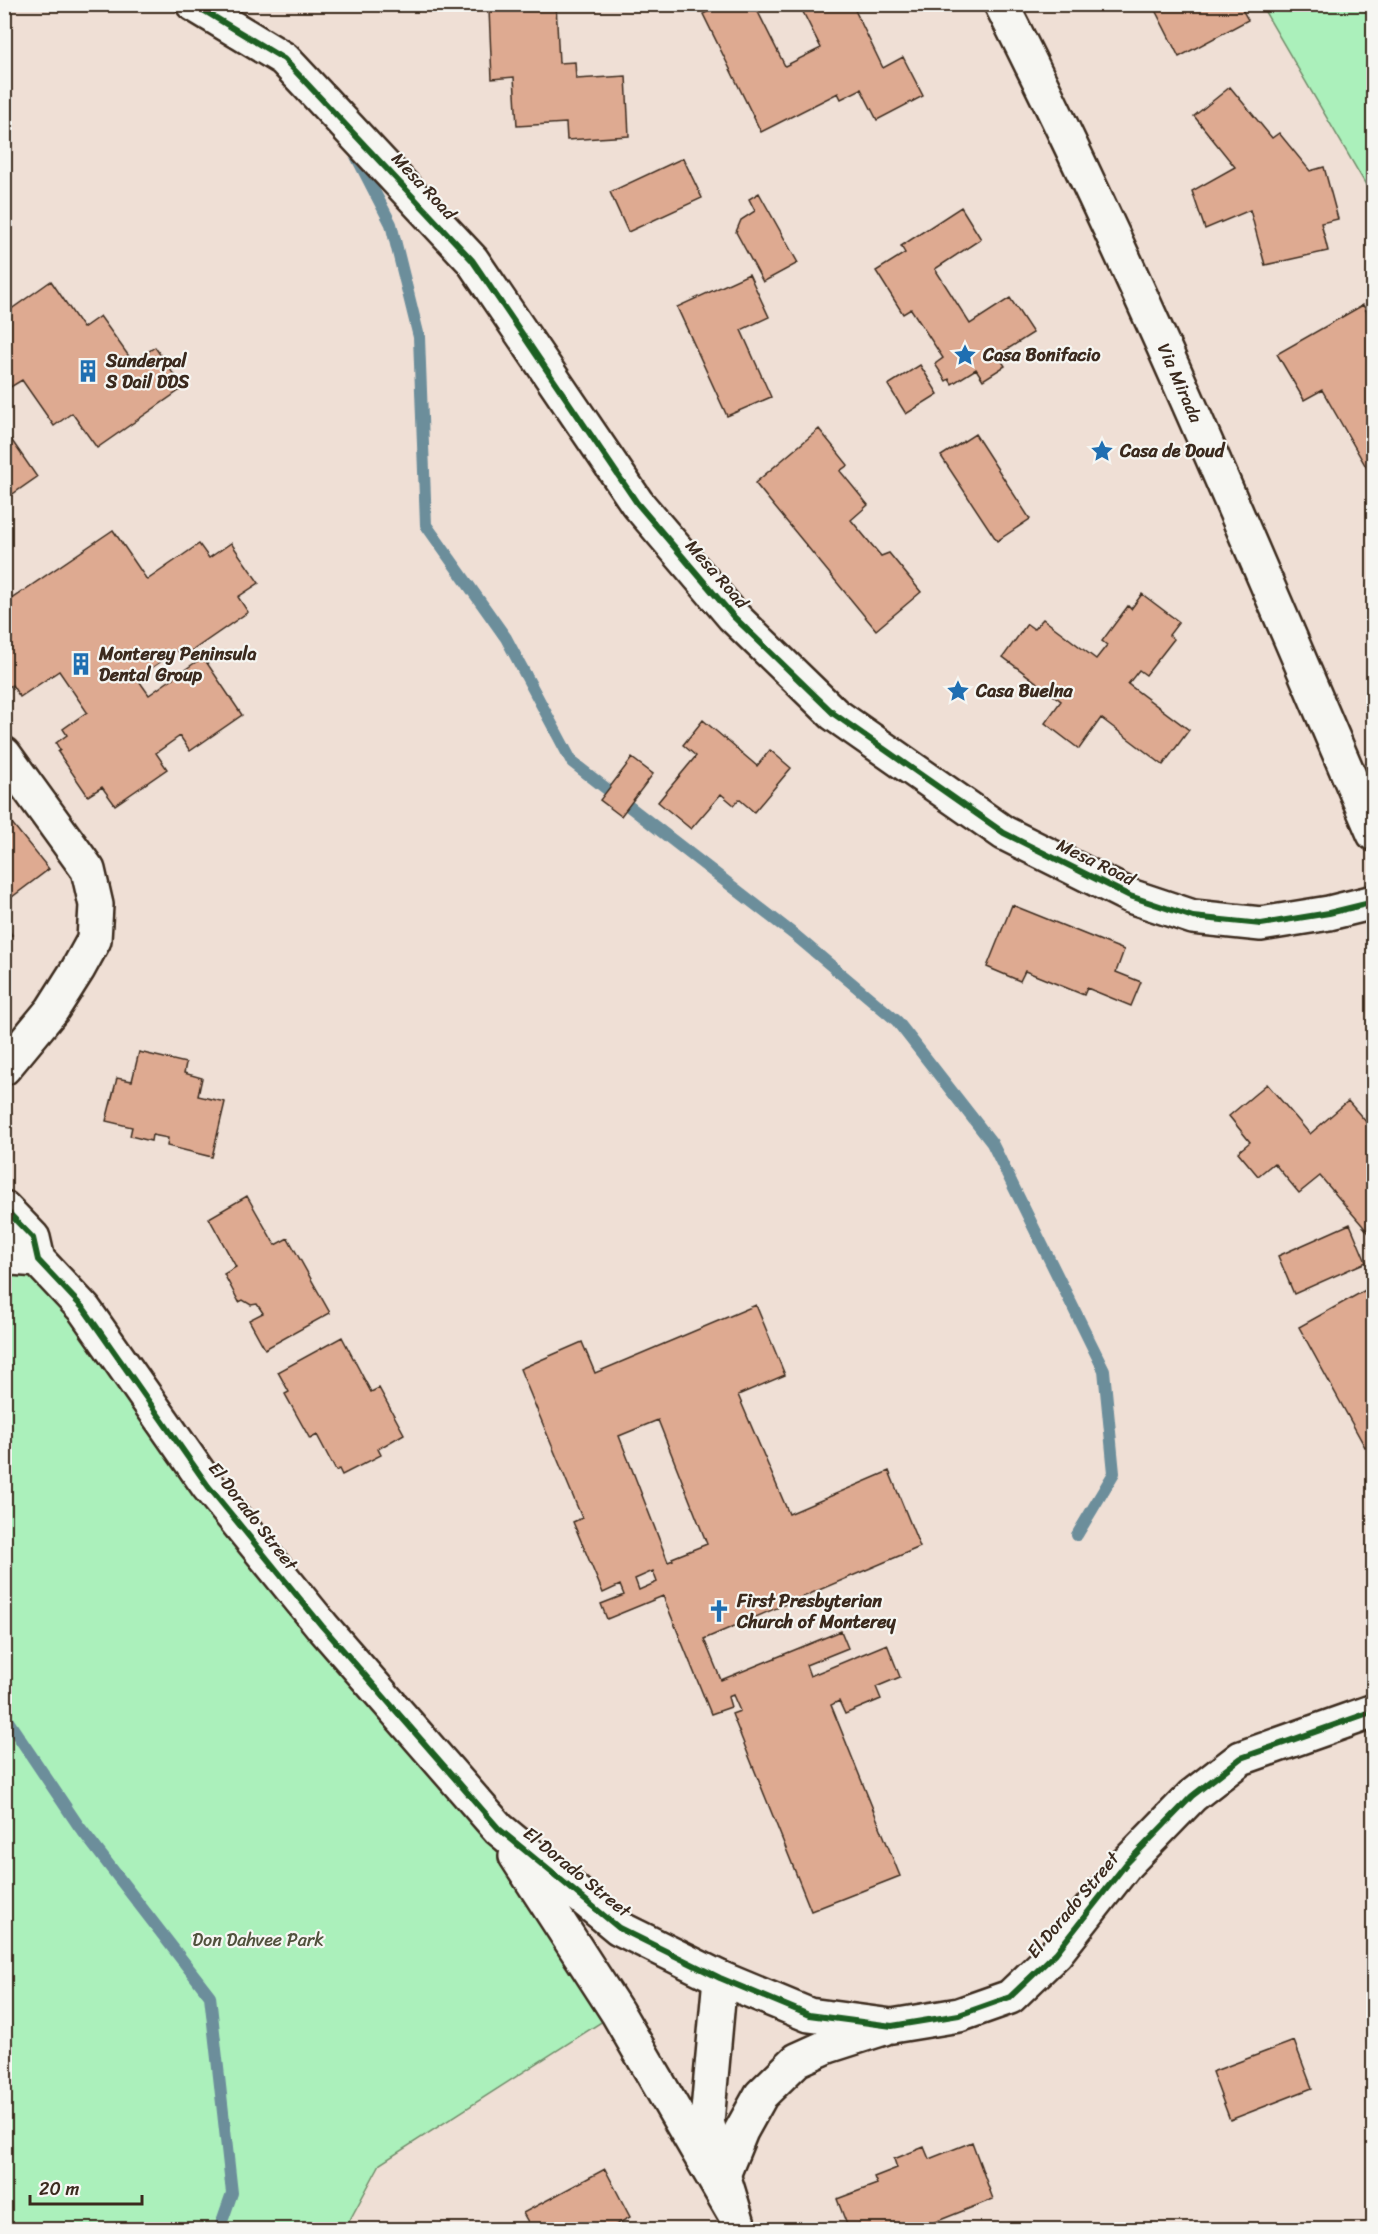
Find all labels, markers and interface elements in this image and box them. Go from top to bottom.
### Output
street label: Mesa Road [384,144,465,229]
street label: Via Mirada [1148,338,1212,429]
place label: Casa Bonifacio [982,339,1101,371]
place icon: Casa Bonifacio [952,342,978,368]
place label: Sunderpal S Dail DDS [105,345,190,398]
building icon: Sunderpal S Dail DDS [75,358,101,384]
place label: Casa de Doud [1119,435,1226,467]
place icon: Casa de Doud [1089,438,1115,464]
street label: Mesa Road [677,532,758,617]
place label: Monterey Peninsula Dental Group [98,638,256,691]
building icon: Monterey Peninsula Dental Group [68,651,94,677]
place label: Casa Buelna [975,675,1074,707]
place icon: Casa Buelna [945,678,971,704]
street label: Mesa Road [1051,829,1142,896]
street label: El Dorado Street [200,1454,307,1578]
place label: First Presbyterian Church of Monterey [736,1585,897,1638]
church icon: First Presbyterian Church of Monterey [706,1598,732,1624]
street label: El Dorado Street [516,1818,639,1926]
street label: El Dorado Street [1018,1844,1128,1966]
park label: Don Dahvee Park [192,1924,324,1956]
scale bar [30,2168,142,2206]
text: 20 m [39,2173,79,2205]

